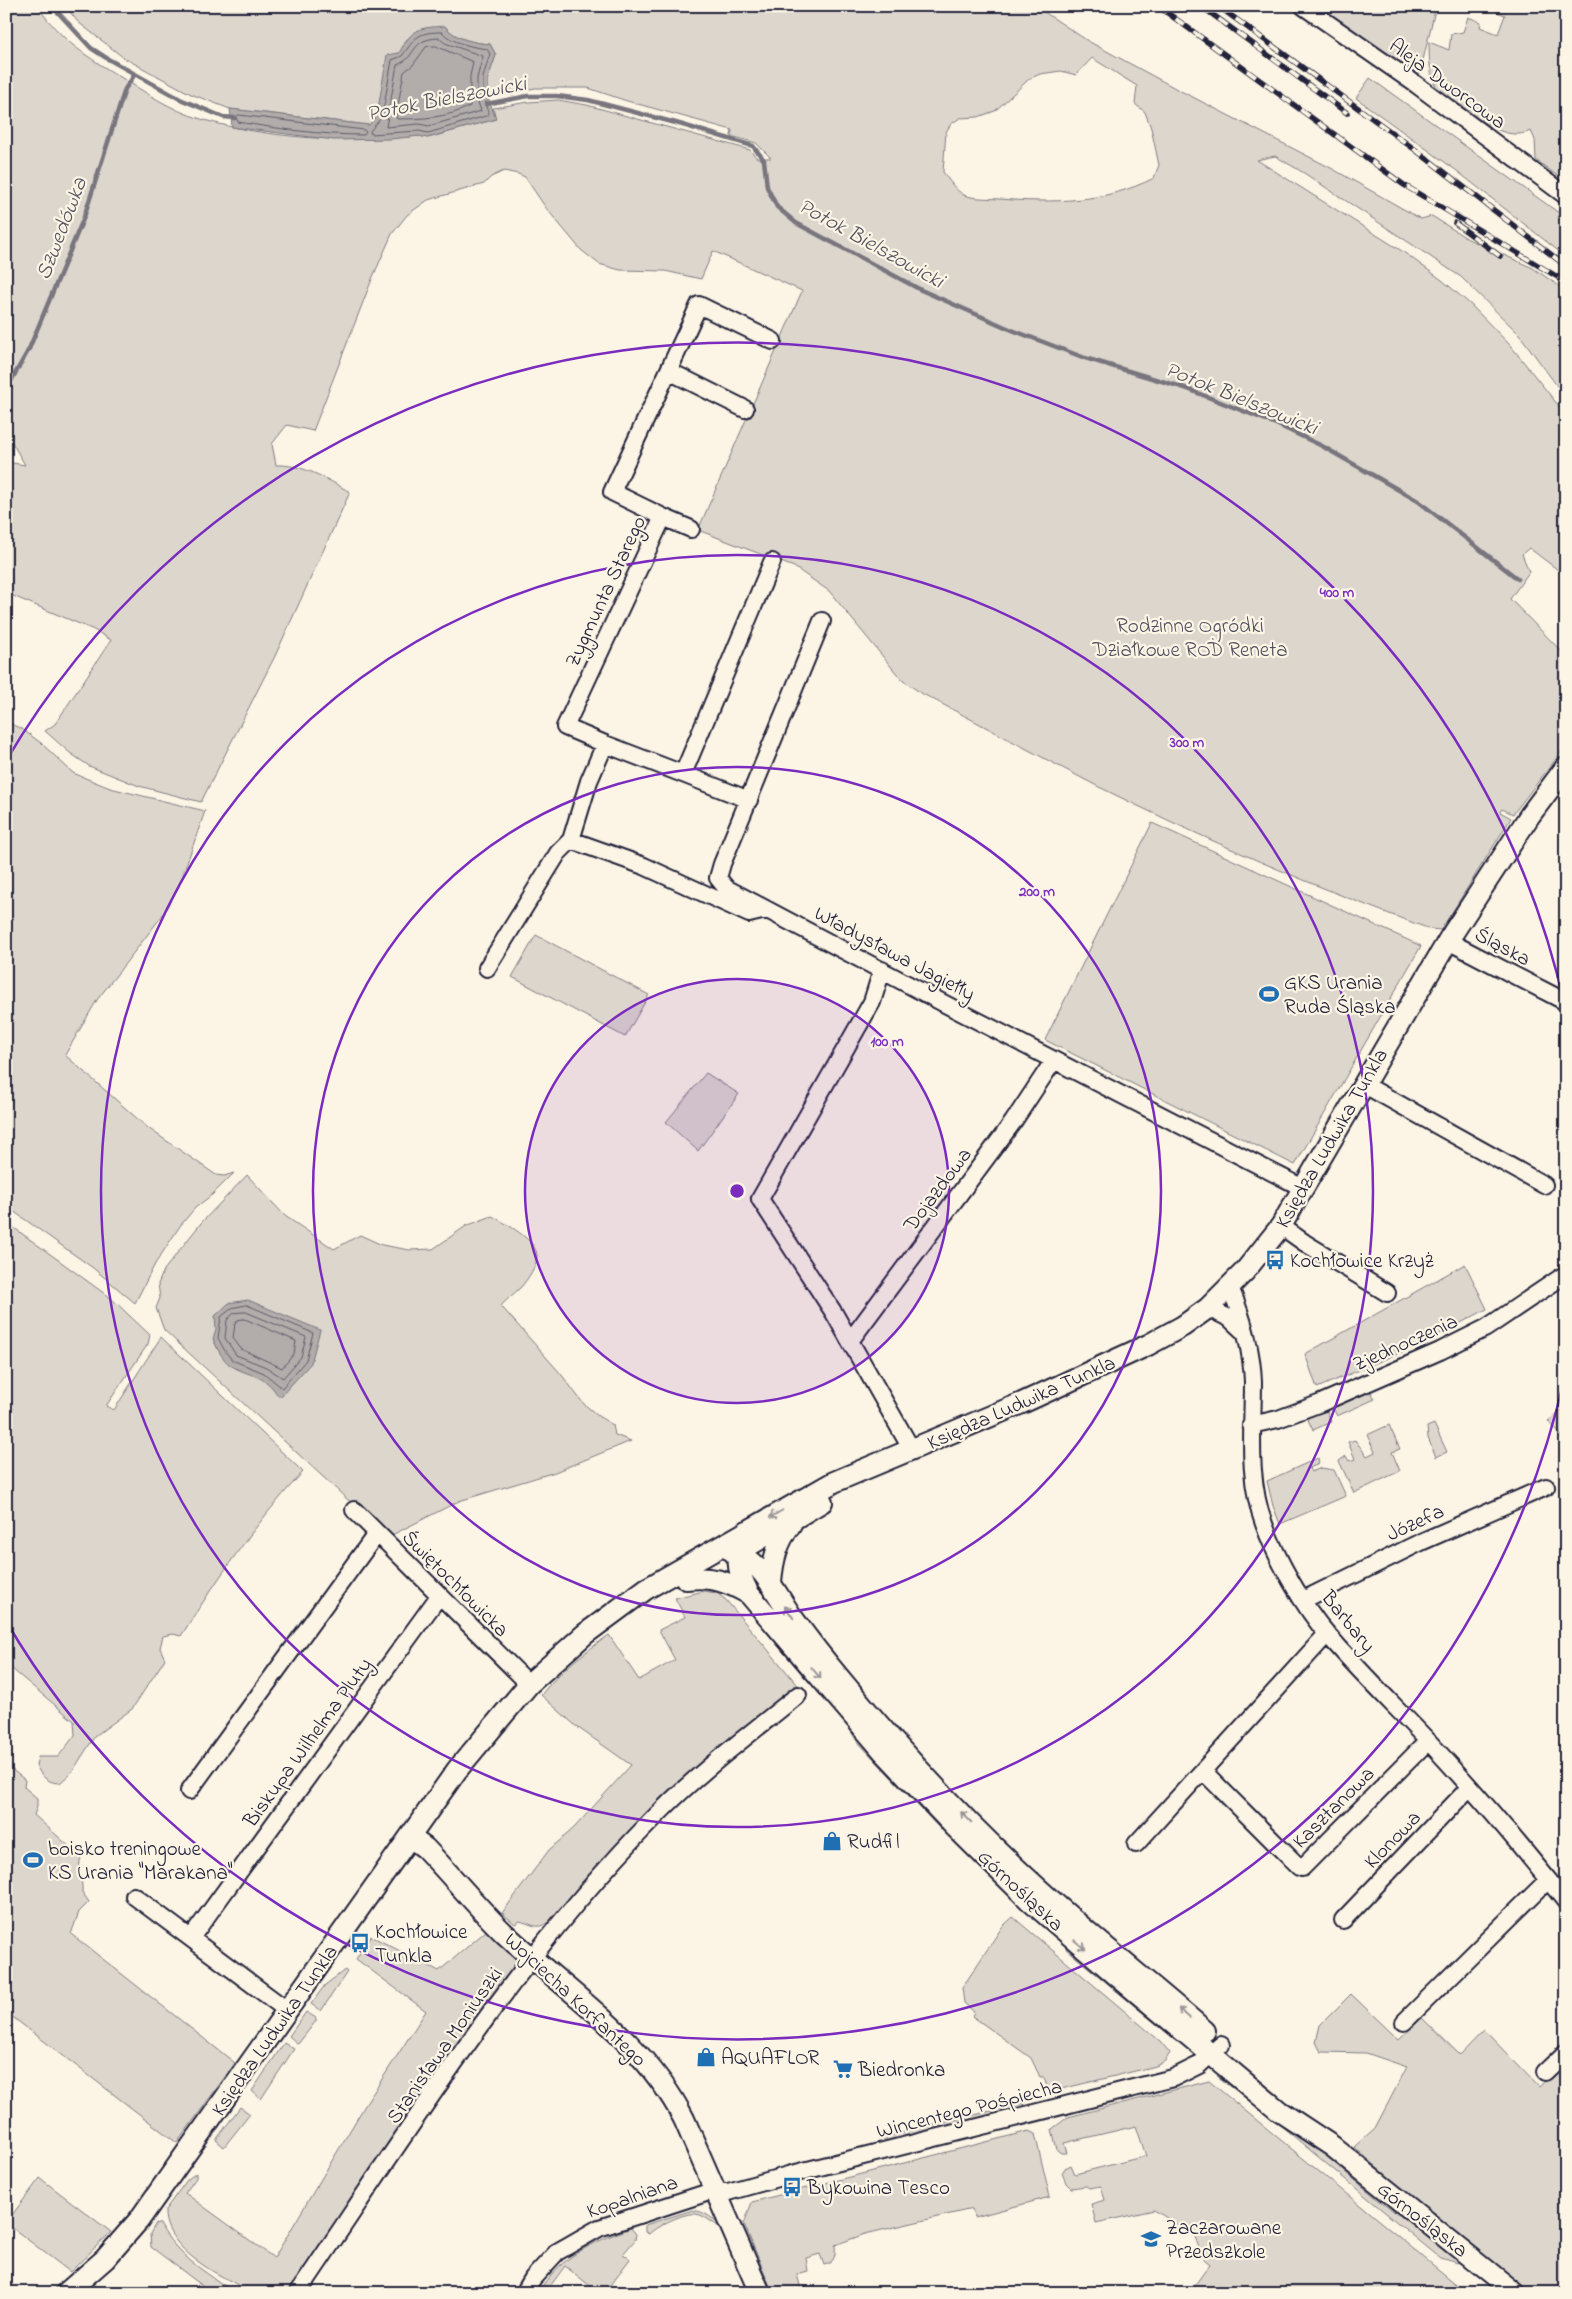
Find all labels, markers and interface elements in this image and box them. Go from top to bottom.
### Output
street label: Aleja Dworcowa [1382,32,1512,137]
water label: Potok Bielszowicki [364,68,531,131]
water label: Szwedówka [29,172,97,285]
water label: Potok Bielszowicki [792,191,951,299]
water label: Potok Bielszowicki [1160,355,1324,446]
street label: Zygmunta Starego [559,511,657,673]
text: 400 m [1319,582,1355,604]
park label: Rodzinne Ogródki Działkowe ROD Reneta [1091,612,1288,666]
text: 300 m [1169,732,1205,754]
text: 200 m [1018,881,1055,903]
street label: Władysława Jagiełły [807,900,980,1012]
street label: Śląska [1469,921,1535,975]
place label: GKS Urania Ruda Śląska [1284,969,1396,1023]
sports icon: GKS Urania Ruda Śląska [1258,983,1280,1005]
text: 100 m [870,1031,904,1053]
street label: Księdza Ludwika Tunkla [1269,1043,1397,1235]
street label: Dojazdowa [896,1142,980,1239]
centre of rings [728,1182,746,1200]
place label: Kochłowice Krzyż [1290,1247,1434,1279]
bus stop icon: Kochłowice Krzyż [1264,1249,1286,1271]
street label: Zjednoczenia [1349,1307,1463,1380]
street label: Księdza Ludwika Tunkla [923,1349,1121,1459]
street label: Józefa [1382,1497,1450,1550]
one-way arrow [769,1509,784,1519]
street label: Świętochłowicka [394,1524,515,1645]
street label: Barbary [1311,1584,1382,1661]
one-way arrow [784,1605,794,1619]
street label: Biskupa Wilhelma Pluty [236,1652,382,1836]
one-way arrow [811,1666,822,1679]
street label: Kasztanowa [1286,1760,1382,1856]
street label: Klonowa [1358,1804,1429,1876]
one-way arrow [960,1811,972,1824]
place label: Rudfil [847,1828,899,1858]
shop icon: Rudfil [821,1830,843,1852]
place label: boisko treningowe KS Urania "Marakana" [48,1835,233,1889]
street label: Górnośląska [970,1843,1070,1939]
sports icon: boisko treningowe KS Urania "Marakana" [22,1849,44,1871]
place label: Kochłowice Tunkla [375,1918,468,1972]
street label: Wojciecha Korfantego [495,1926,653,2076]
bus stop icon: Kochłowice Tunkla [349,1932,371,1954]
street label: Księdza Ludwika Tunkla [205,1939,346,2123]
one-way arrow [1073,1939,1086,1950]
street label: Stanisława Moniuszki [380,1962,511,2131]
one-way arrow [1178,2008,1191,2019]
place label: AQUAFLOR [721,2044,820,2074]
shop icon: AQUAFLOR [695,2046,717,2068]
place label: Biedronka [857,2056,945,2086]
supermarket icon: Biedronka [832,2058,854,2080]
street label: Wincentego Pośpiecha [873,2072,1066,2149]
street label: Kopalniana [583,2168,682,2227]
place label: Bykowina Tesco [806,2174,950,2206]
street label: Górnośląska [1370,2175,1474,2266]
bus stop icon: Bykowina Tesco [781,2176,803,2198]
place label: Zaczarowane Przedszkole [1166,2214,1282,2268]
school or university icon: Zaczarowane Przedszkole [1140,2228,1162,2250]

